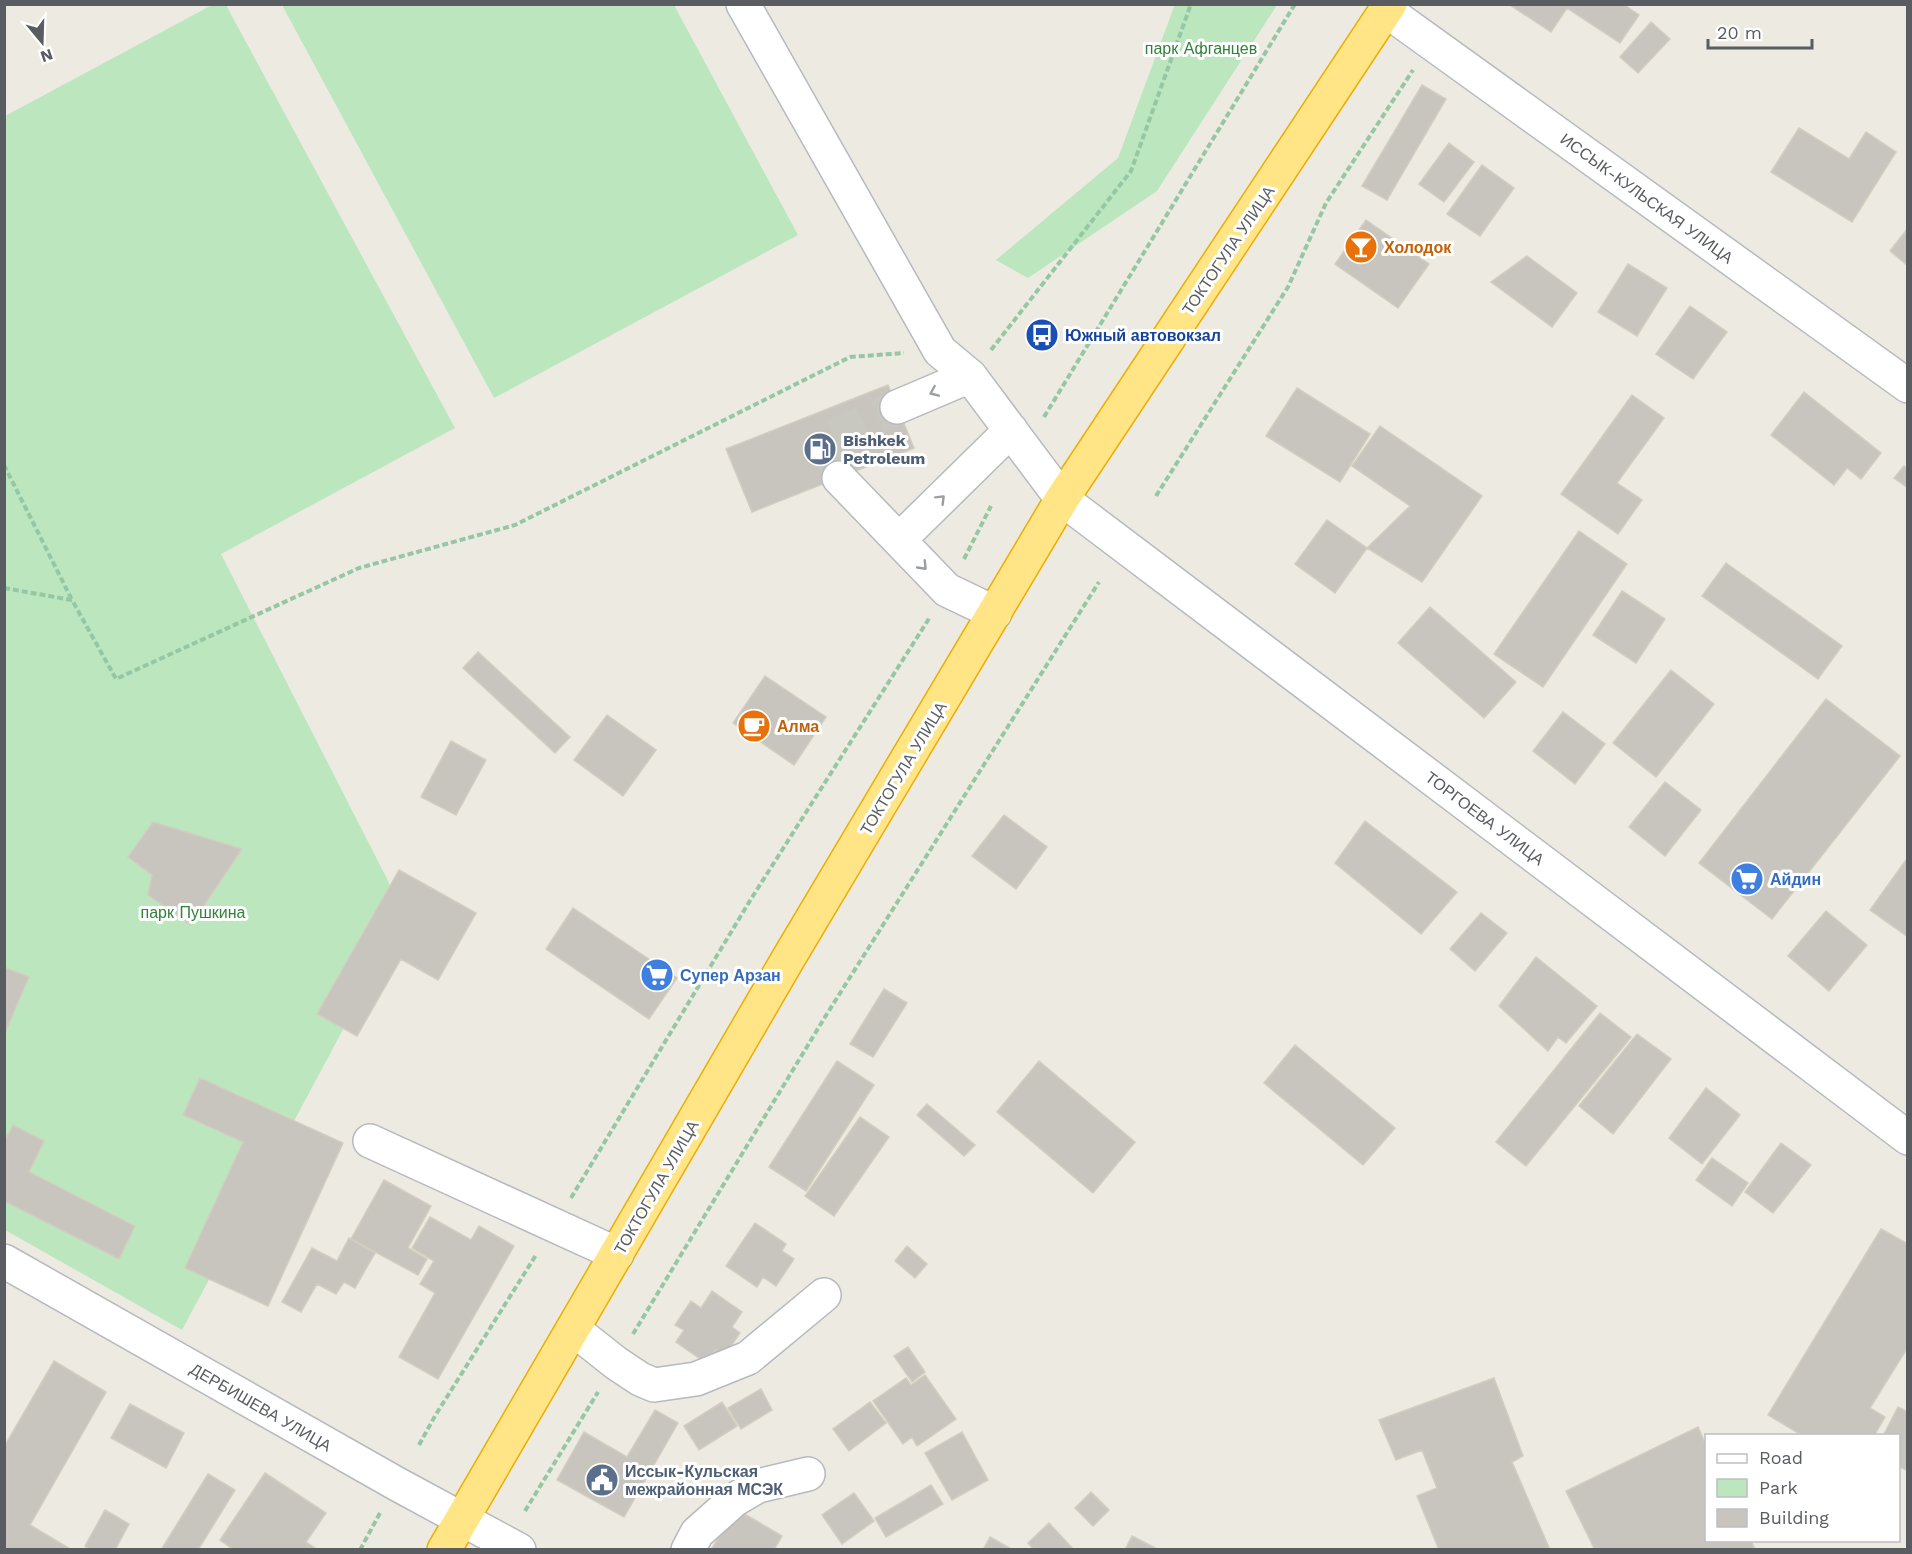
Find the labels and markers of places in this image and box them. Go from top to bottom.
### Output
bar icon: Холодок [1343,229,1379,265]
place label: Холодок [1384,238,1452,257]
bus stop icon: Южный автовокзал [1024,317,1060,353]
place label: Южный автовокзал [1065,326,1221,345]
fuel station icon: Bishkek Petroleum [802,431,838,467]
place label: Bishkek Petroleum [843,431,925,468]
cafe icon: Алма [736,708,772,744]
place label: Алма [777,717,819,736]
supermarket icon: Айдин [1729,861,1765,897]
place label: Айдин [1770,870,1821,889]
supermarket icon: Супер Арзан [639,957,675,993]
place label: Супер Арзан [680,966,781,985]
public building icon: Иссык-Кульская межрайонная МСЭК [584,1462,620,1498]
place label: Иссык-Кульская межрайонная МСЭК [625,1462,783,1499]

